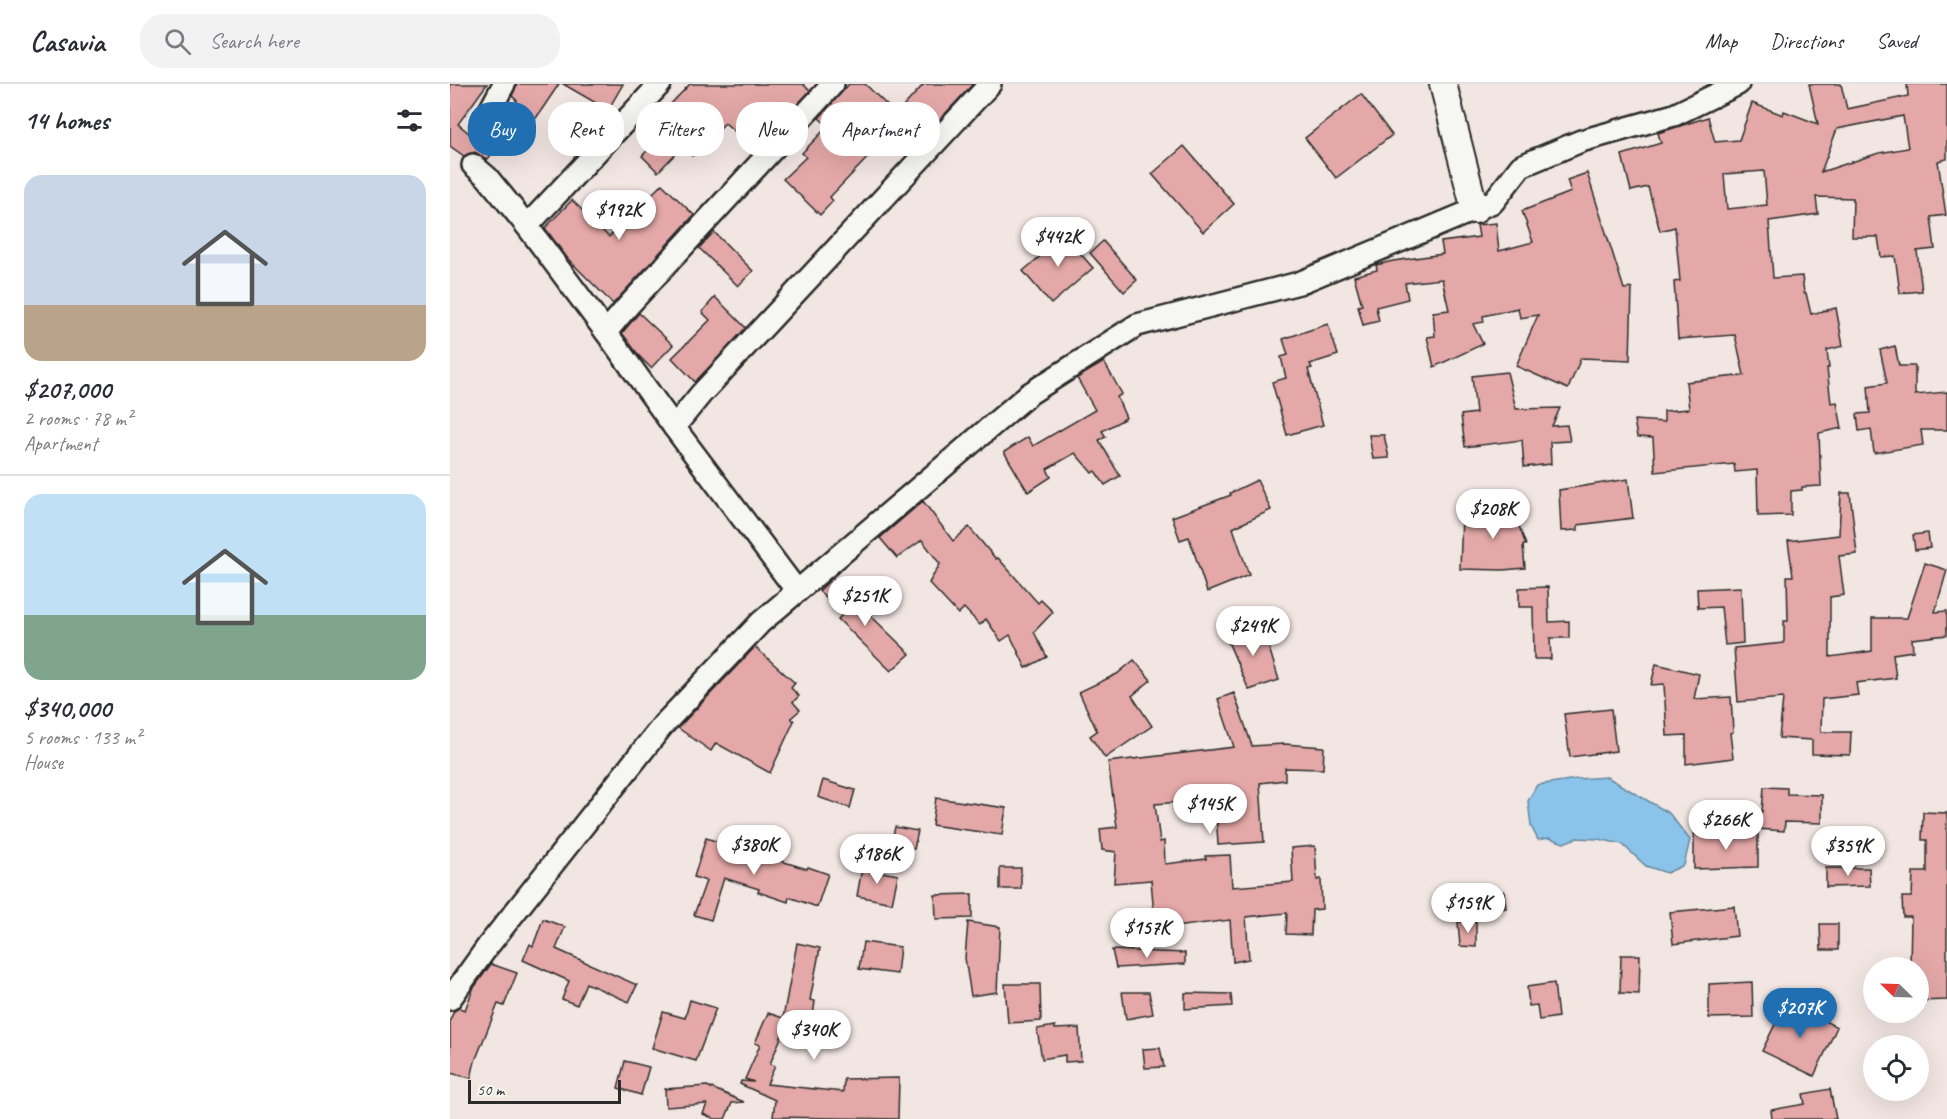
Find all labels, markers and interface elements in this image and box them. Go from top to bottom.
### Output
search box [140,14,560,68]
text: Casavia [30,24,104,59]
icon: search [161,25,194,58]
text: Search here [209,27,299,55]
text: Map [1705,28,1737,54]
text: Directions [1770,28,1843,54]
text: Saved [1876,28,1917,54]
chip: Buy [468,102,536,156]
chip: Rent [548,102,624,156]
chip: Filters [636,102,724,156]
chip: New [736,102,808,156]
chip: Apartment [820,102,940,156]
text: 14 homes [24,104,109,137]
icon: filters [393,104,426,137]
pin: $192K [577,190,661,241]
text: $192K [596,197,642,222]
icon: home [171,214,279,322]
pin: $442K [1016,217,1100,268]
text: $442K [1035,224,1081,249]
text: $207,000 [24,373,111,406]
text: 2 rooms · 78 m² [24,406,132,431]
text: Apartment [24,431,97,456]
pin: $208K [1451,489,1535,540]
text: $208K [1470,496,1516,521]
icon: home [171,533,279,641]
pin: $251K [823,576,907,627]
text: $251K [842,583,888,608]
pin: $249K [1211,606,1295,657]
text: $249K [1230,613,1276,638]
text: $340,000 [24,692,111,725]
text: 5 rooms · 133 m² [24,725,141,750]
text: House [24,750,63,775]
pin: $145K [1168,784,1252,835]
text: $145K [1187,791,1233,816]
pin: $266K [1684,800,1768,851]
text: $266K [1703,807,1750,832]
pin: $380K [712,825,796,876]
pin: $359K [1806,826,1890,877]
text: $380K [731,832,777,857]
text: $359K [1825,833,1871,858]
pin: $186K [835,834,919,885]
text: $186K [854,841,900,866]
pin: $159K [1426,883,1510,934]
text: $159K [1445,890,1491,915]
pin: $157K [1105,908,1189,959]
text: $157K [1124,915,1170,940]
north arrow [1863,957,1929,1023]
map controls [1863,957,1929,1101]
pin: $207K [1758,988,1842,1039]
text: $207K [1777,995,1823,1020]
pin: $340K [772,1010,856,1061]
text: $340K [791,1017,837,1042]
button: locate [1863,1035,1929,1101]
scale bar [468,1077,621,1104]
text: 50 m [477,1080,504,1100]

